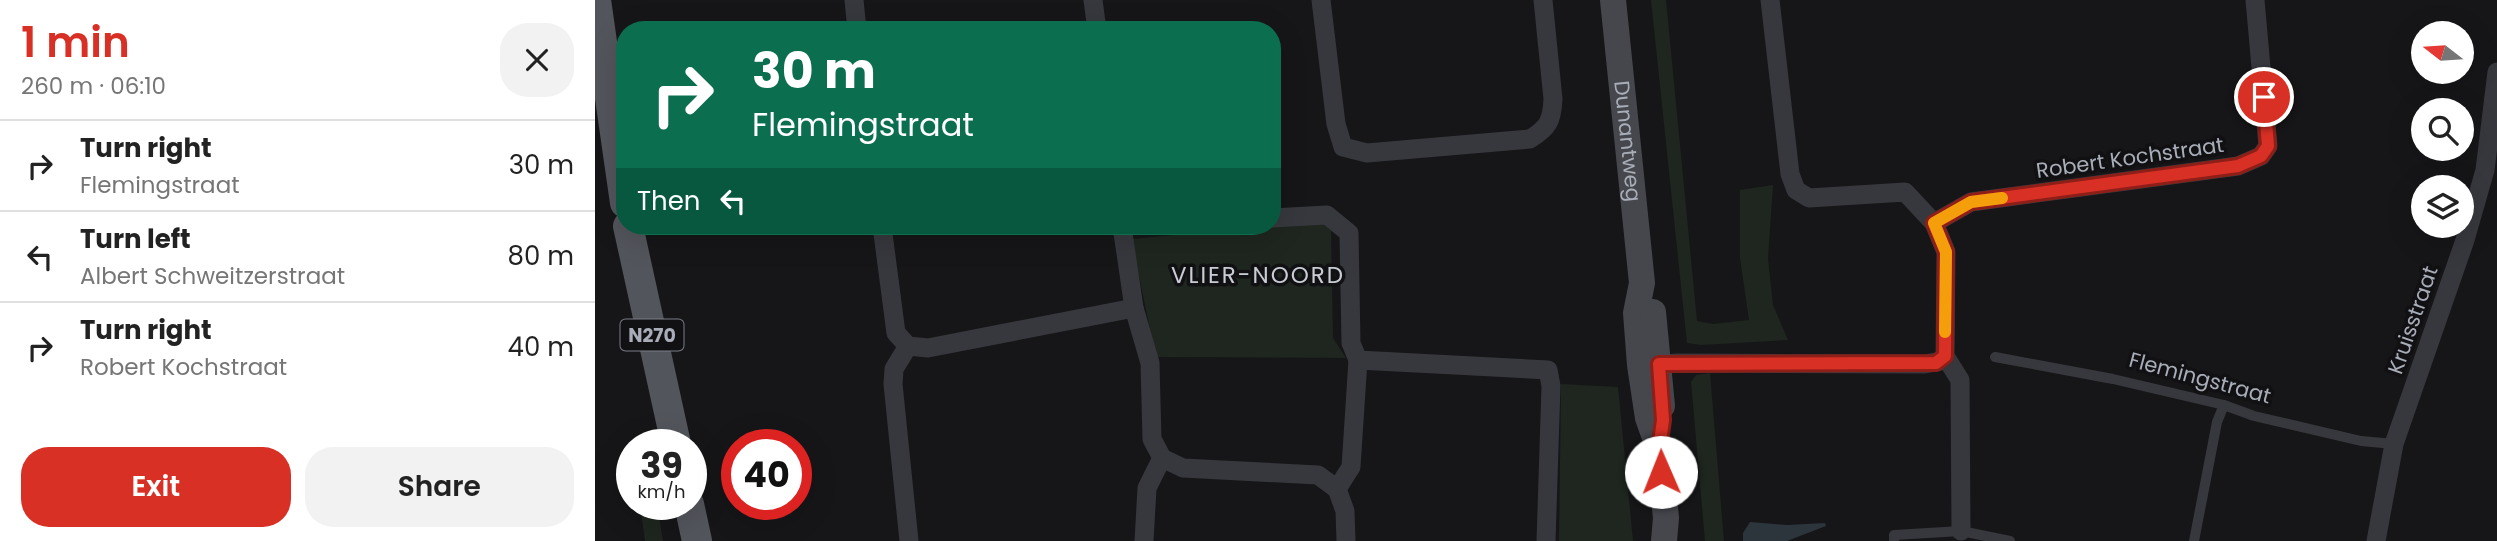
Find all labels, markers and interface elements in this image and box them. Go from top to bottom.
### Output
text: 1 min [21,13,130,72]
north arrow [2411,21,2475,84]
map controls [2411,21,2474,238]
button: close [500,23,574,97]
text: 30 m [752,37,876,105]
icon: right [637,49,728,140]
pin [2234,67,2294,127]
text: 260 m · 06:10 [21,70,166,102]
icon: arrive [2245,78,2283,116]
street label: Dunantweg [1607,79,1649,203]
button: search [2411,98,2474,161]
text: Flemingstraat [752,102,974,147]
text: Turn right [80,130,212,166]
street label: Robert Kochstraat [2034,130,2226,185]
icon: right [21,147,59,185]
text: 30 m [509,147,574,183]
text: Flemingstraat [80,169,240,201]
button: layers [2411,175,2474,238]
icon: left [714,182,752,220]
text: Then [637,183,700,219]
text: Turn left [80,221,191,257]
icon: left [21,238,59,276]
text: 80 m [508,238,574,274]
district label: VLIER-NOORD [1171,259,1345,291]
text: Albert Schweitzerstraat [80,260,345,292]
street label: Kruisstraat [2381,262,2445,378]
text: Turn right [80,312,212,348]
road number: N270 [620,320,683,350]
icon: right [21,329,59,367]
text: 40 m [508,329,574,365]
street label: Flemingstraat [2126,345,2274,410]
text: Robert Kochstraat [80,351,287,383]
speed limit sign: 40 [721,429,812,520]
position arrow [1624,435,1698,509]
text: 39 [640,441,683,490]
button: Exit [21,447,291,527]
button: Share [305,447,574,527]
text: km/h [638,479,685,504]

